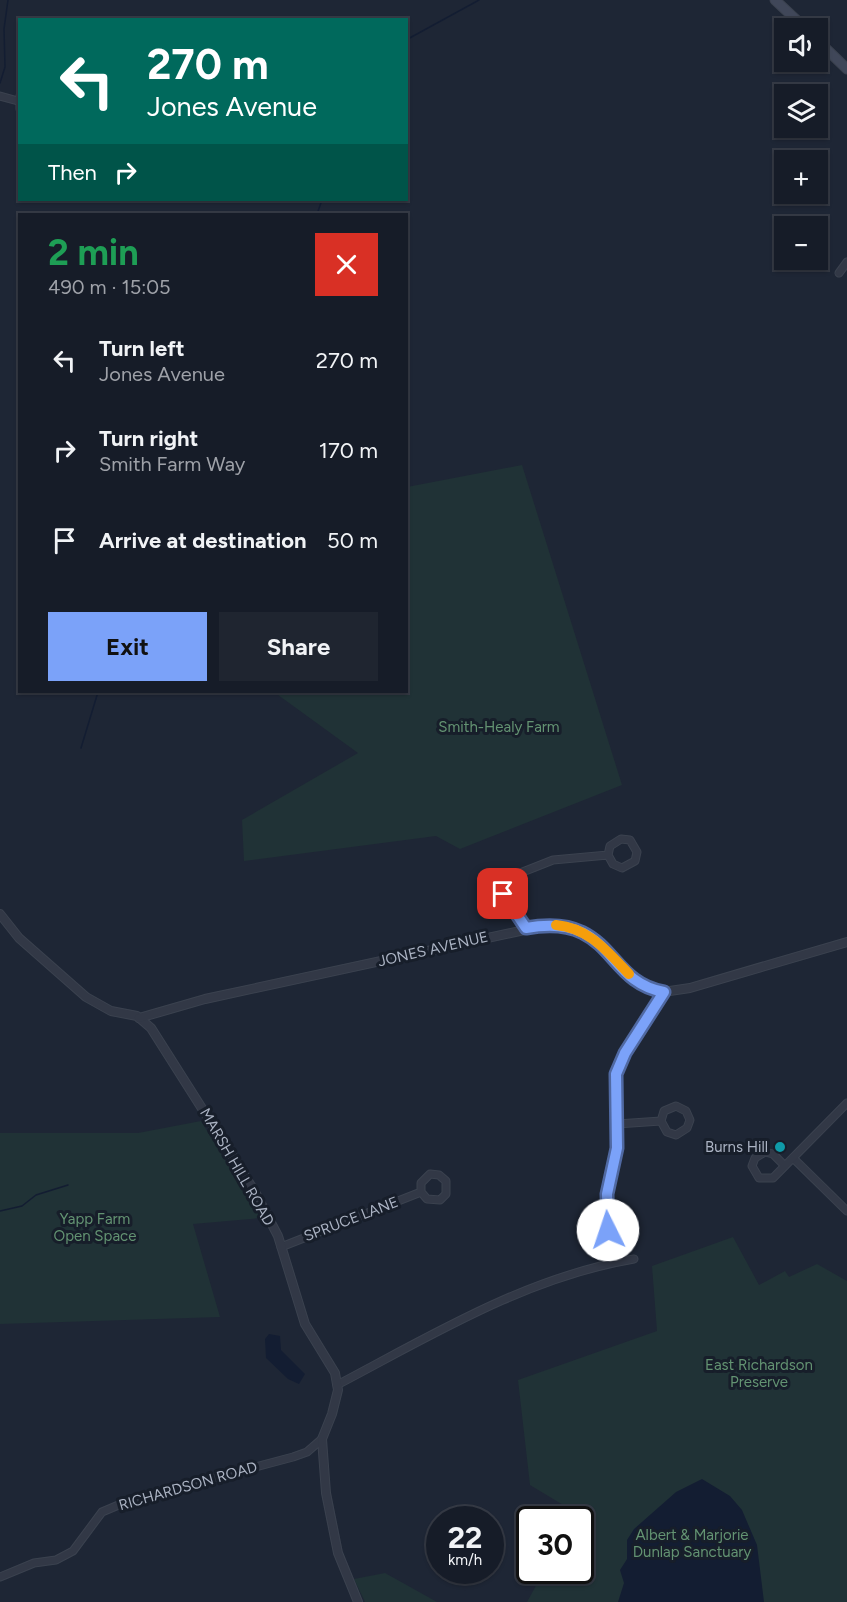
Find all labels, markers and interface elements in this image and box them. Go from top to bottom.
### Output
map controls [774,18,828,270]
button: sound [774,18,828,72]
text: 270 m [147,39,269,90]
icon: left [48,42,126,120]
button: layers [774,84,828,138]
text: Jones Avenue [147,90,317,123]
button: + [774,150,828,204]
icon: right [109,156,142,189]
text: Then [48,159,97,186]
button: − [774,216,828,270]
text: 2 min [48,231,139,274]
button: close [315,233,378,296]
text: 490 m · 15:05 [48,275,171,299]
text: Turn left [99,335,185,362]
icon: left [48,344,81,377]
text: 270 m [316,347,378,374]
text: Jones Avenue [99,362,225,386]
text: Turn right [99,425,198,452]
icon: right [48,434,81,467]
text: 170 m [319,437,378,464]
text: Smith Farm Way [99,452,245,476]
icon: arrive [48,524,81,557]
text: Arrive at destination [99,527,307,554]
text: 50 m [327,527,378,554]
button: Exit [48,612,207,681]
button: Share [219,612,378,681]
park label: Smith-Healy Farm [438,718,560,736]
pin [477,868,528,919]
icon: arrive [486,877,519,910]
street label: JONES AVENUE [376,928,490,970]
street label: MARSH HILL ROAD [196,1105,278,1229]
place label: Burns Hill [705,1138,768,1156]
marker: Burns Hill [773,1140,787,1154]
street label: SPRUCE LANE [301,1193,401,1245]
position arrow [576,1198,640,1262]
park label: Yapp Farm Open Space [54,1210,136,1245]
park label: East Richardson Preserve [705,1356,813,1391]
street label: RICHARDSON ROAD [117,1458,259,1514]
speed limit sign: 30 [516,1506,594,1584]
text: 22 [448,1519,482,1556]
park label: Albert & Marjorie Dunlap Sanctuary [633,1526,751,1561]
text: km/h [448,1551,482,1569]

